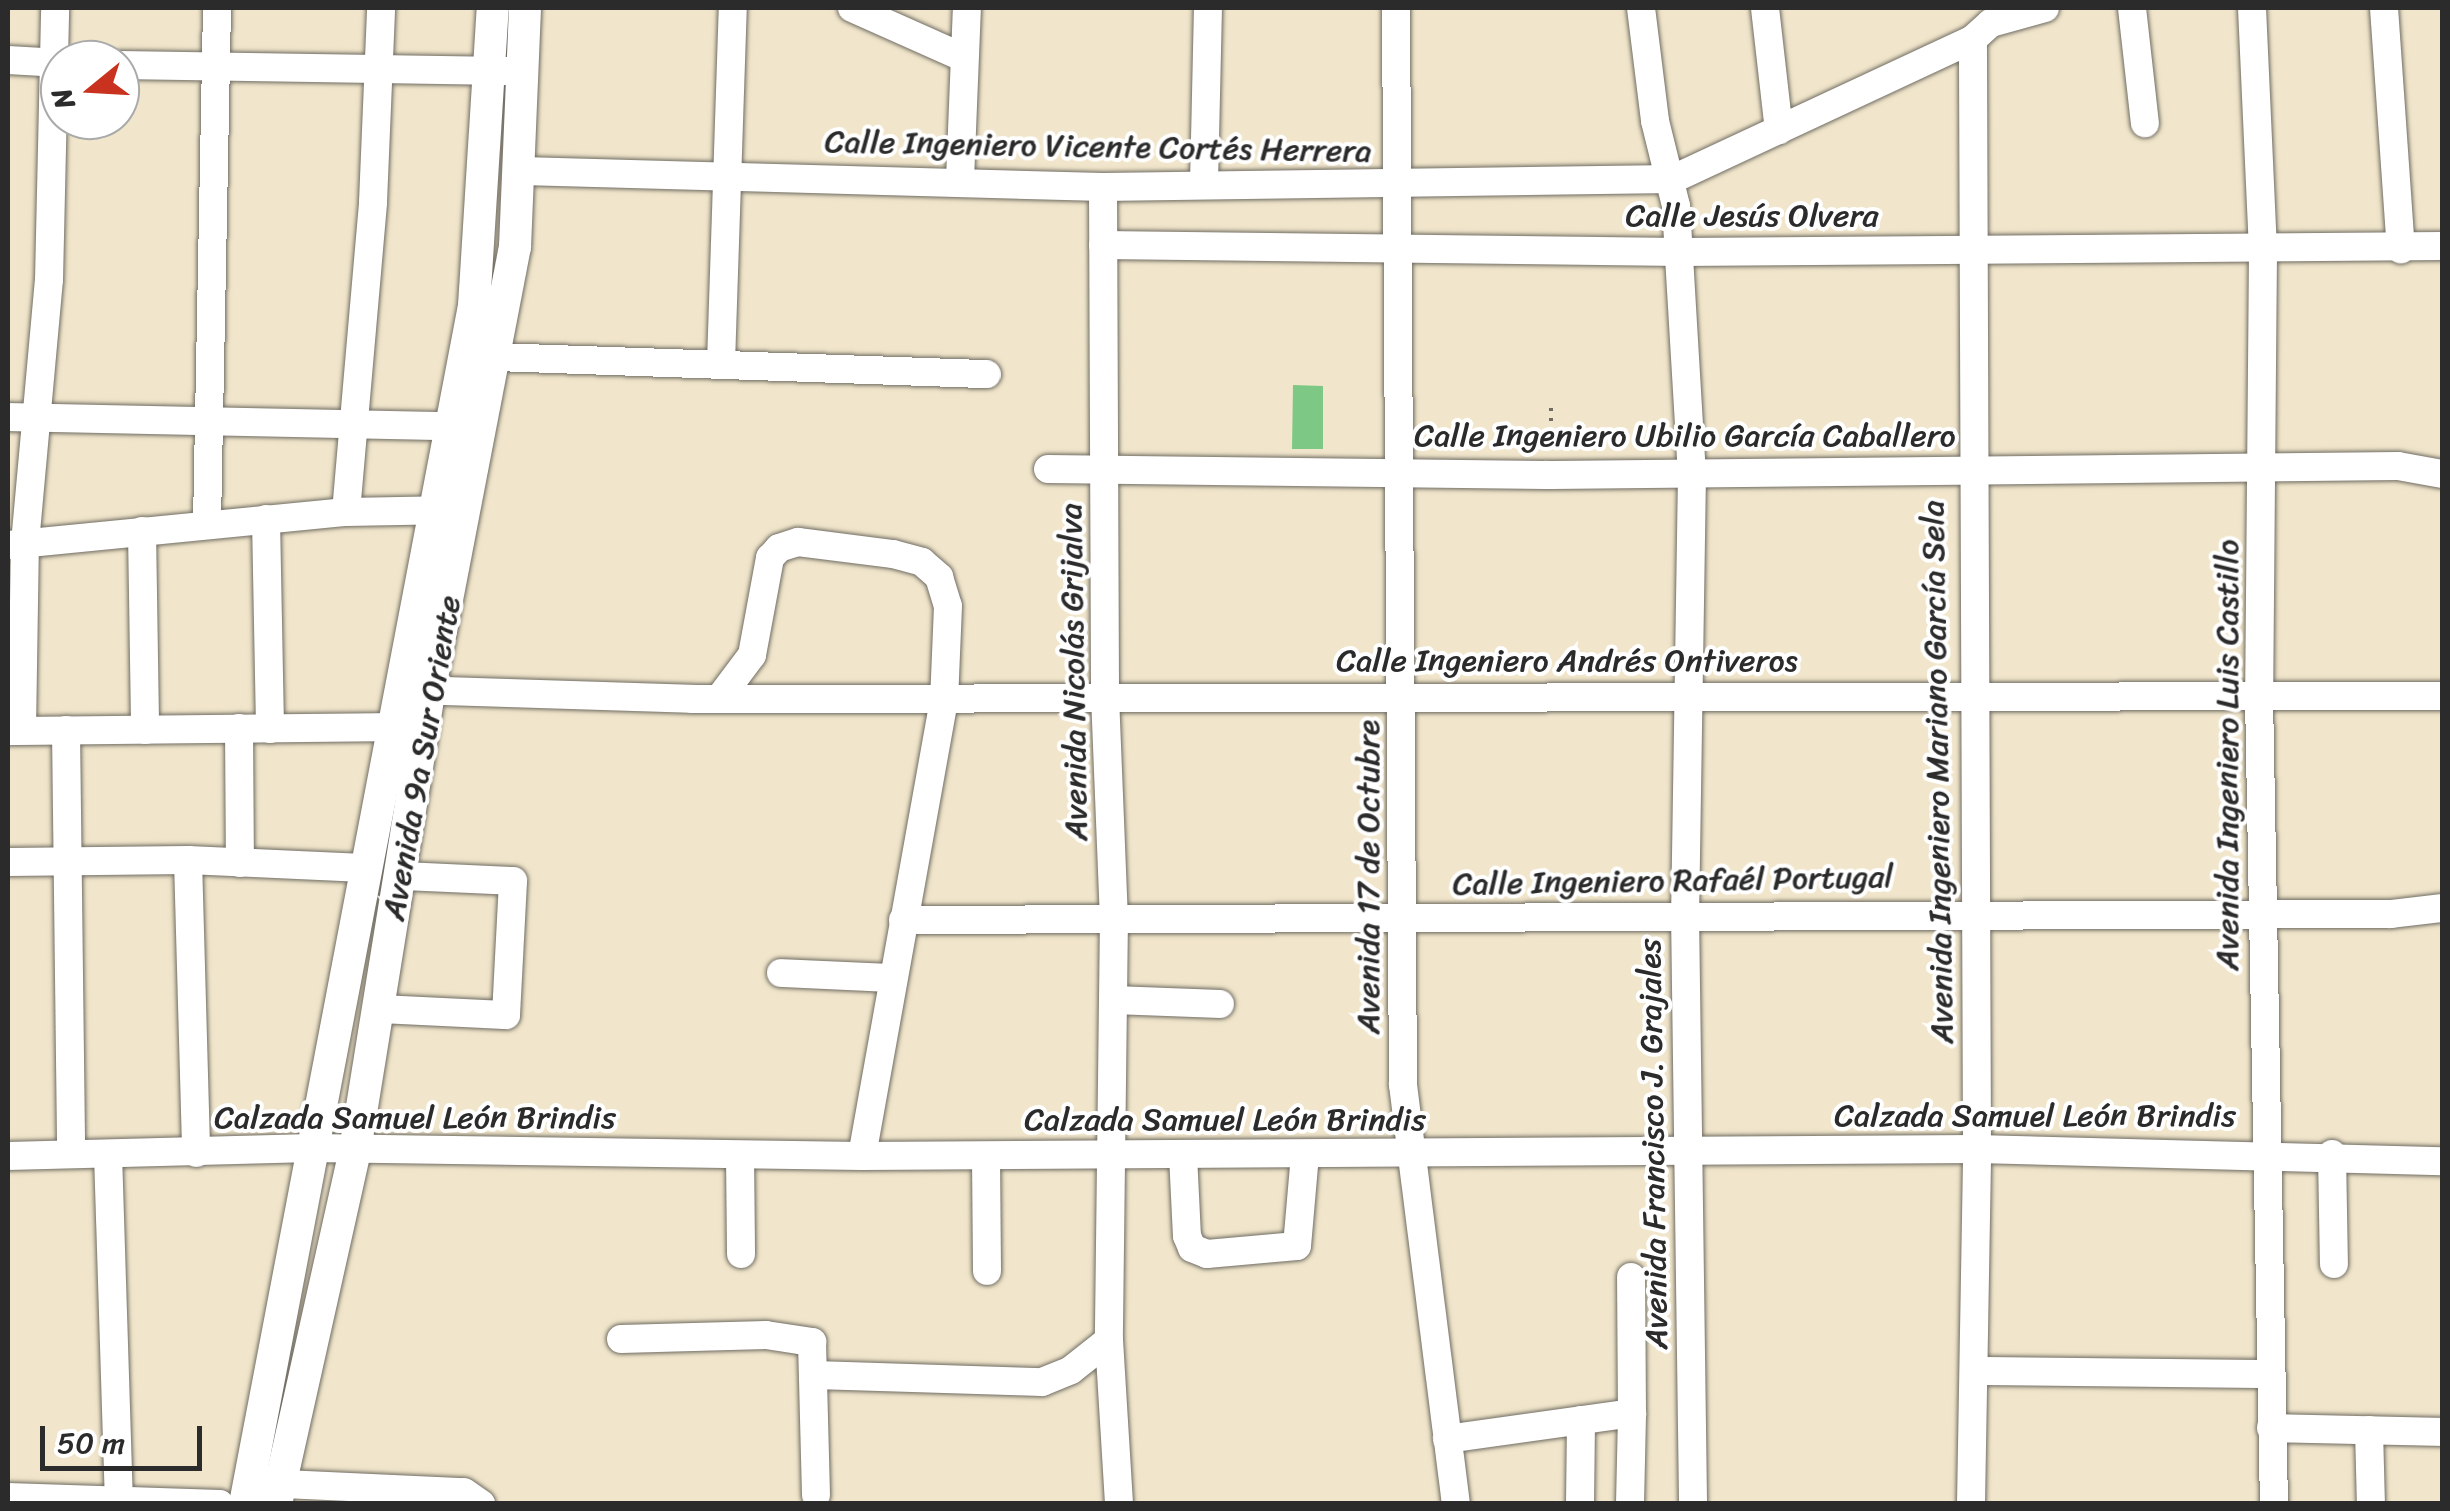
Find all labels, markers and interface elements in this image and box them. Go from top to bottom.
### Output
north arrow [40,40,140,140]
text: N [37,82,89,116]
street label: Calle Ingeniero Vicente Cortés Herrera [824,123,1372,171]
street label: Calle Jesús Olvera [1624,197,1880,235]
street label: Calle Ingeniero Ubilio García Caballero [1414,417,1956,455]
street label: Avenida Ingeniero Mariano García Sela [1914,500,1962,1044]
street label: Avenida Nicolás Grijalva [1052,503,1096,841]
street label: Avenida Ingeniero Luis Castillo [2209,539,2247,971]
street label: Avenida 9a Sur Oriente [375,594,469,922]
street label: Calle Ingeniero Andrés Ontiveros [1335,642,1799,680]
street label: Avenida 17 de Octubre [1350,719,1388,1035]
street label: Calle Ingeniero Rafaél Portugal [1452,858,1894,904]
street label: Avenida Francisco J. Grajales [1631,938,1677,1350]
street label: Calzada Samuel León Brindis [1834,1097,2236,1135]
street label: Calzada Samuel León Brindis [214,1099,616,1137]
street label: Calzada Samuel León Brindis [1024,1101,1426,1139]
scale bar [45,1406,208,1468]
text: 50 m [57,1416,125,1470]

